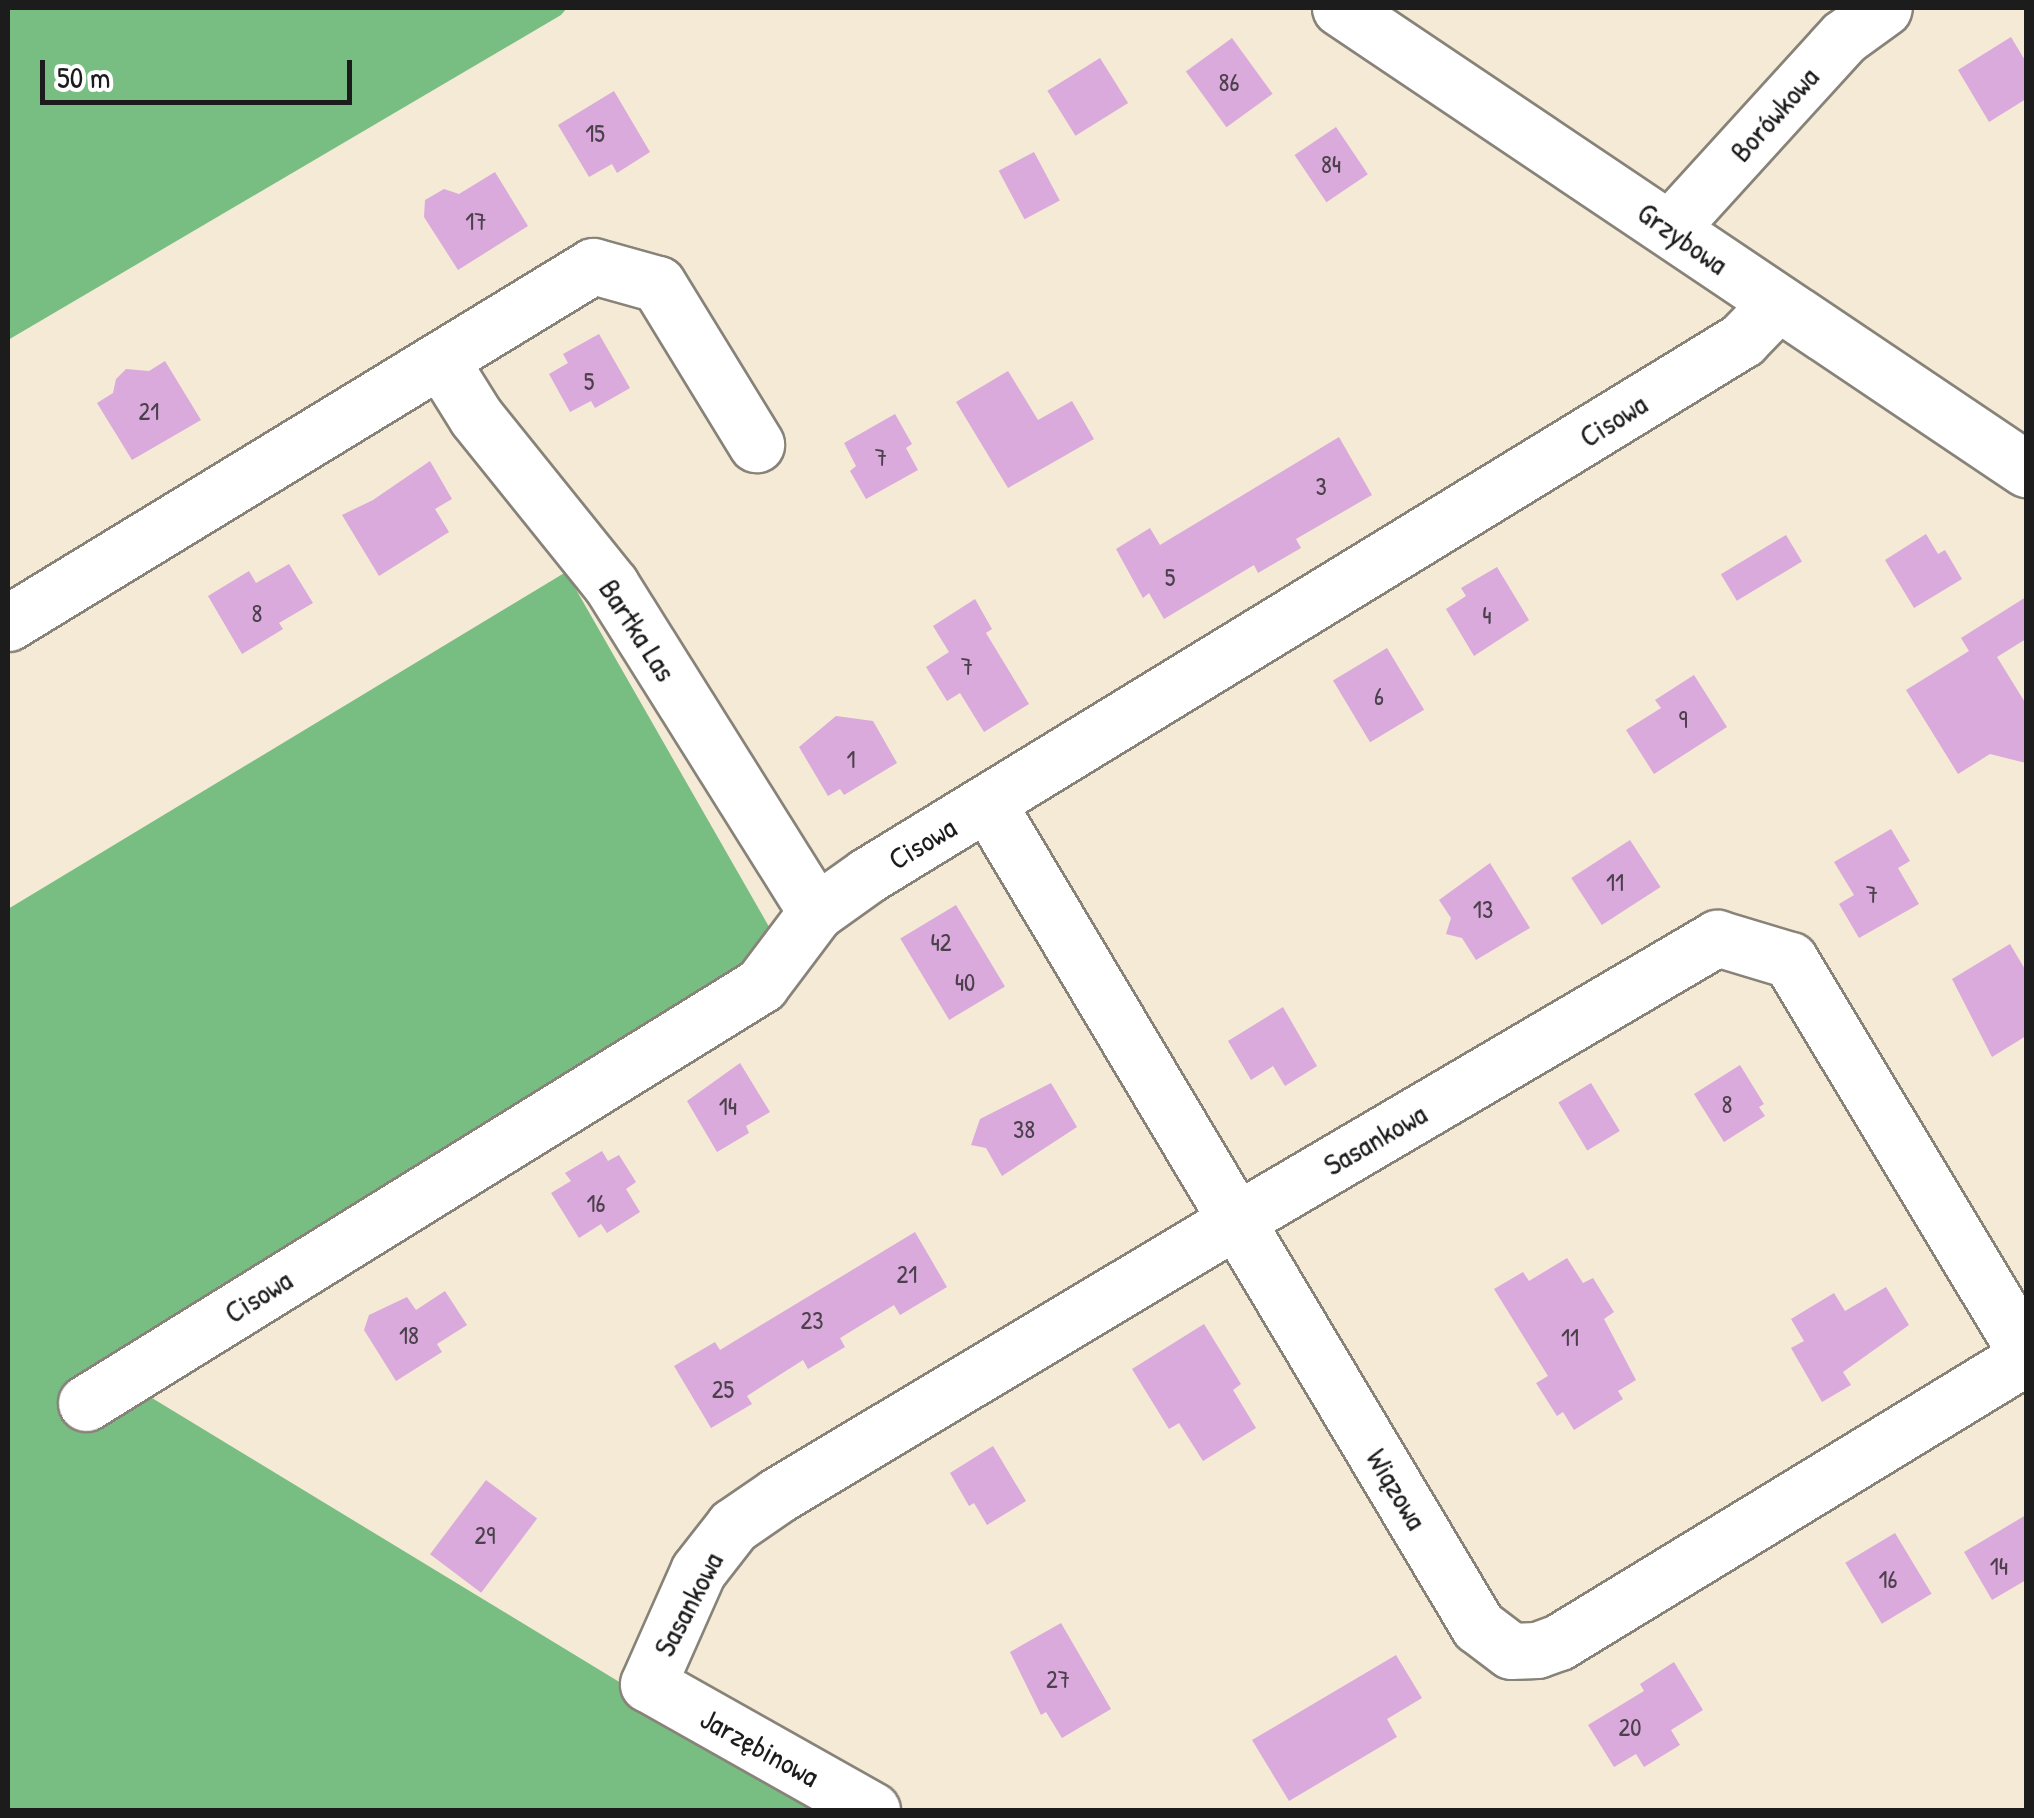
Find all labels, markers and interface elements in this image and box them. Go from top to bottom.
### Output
scale bar [45,40,358,102]
text: 50 m [57,57,110,97]
street label: Borówkowa [1722,59,1826,169]
house number: 86 [1219,67,1239,97]
house number: 15 [585,118,605,148]
house number: 84 [1321,149,1341,179]
street label: Grzybowa [1631,194,1735,282]
house number: 17 [465,206,487,236]
house number: 5 [584,366,594,396]
street label: Cisowa [1573,386,1653,454]
house number: 21 [139,396,159,426]
house number: 7 [875,442,887,472]
house number: 3 [1315,471,1327,501]
house number: 5 [1165,562,1175,592]
street label: Bartka Las [592,572,684,688]
house number: 8 [252,598,262,628]
house number: 4 [1482,600,1492,630]
house number: 7 [961,651,973,681]
house number: 6 [1374,681,1384,711]
house number: 9 [1678,704,1688,734]
house number: 1 [846,744,856,774]
street label: Cisowa [882,809,962,877]
house number: 11 [1606,867,1624,897]
house number: 7 [1866,879,1878,909]
house number: 13 [1473,894,1493,924]
house number: 42 [930,927,952,957]
house number: 40 [955,967,975,997]
house number: 8 [1722,1089,1732,1119]
house number: 14 [719,1091,737,1121]
street label: Sasankowa [1317,1095,1433,1183]
house number: 38 [1013,1114,1035,1144]
house number: 16 [586,1188,606,1218]
house number: 21 [897,1259,917,1289]
street label: Cisowa [218,1262,298,1330]
house number: 23 [801,1305,823,1335]
house number: 18 [399,1320,419,1350]
house number: 11 [1561,1322,1579,1352]
house number: 25 [712,1374,734,1404]
street label: Wiązowa [1359,1442,1435,1536]
house number: 29 [475,1520,495,1550]
street label: Sasankowa [646,1546,730,1662]
house number: 14 [1990,1551,2008,1581]
house number: 16 [1878,1564,1898,1594]
house number: 27 [1046,1664,1070,1694]
street label: Jarzębinowa [695,1700,825,1794]
house number: 20 [1619,1712,1641,1742]

